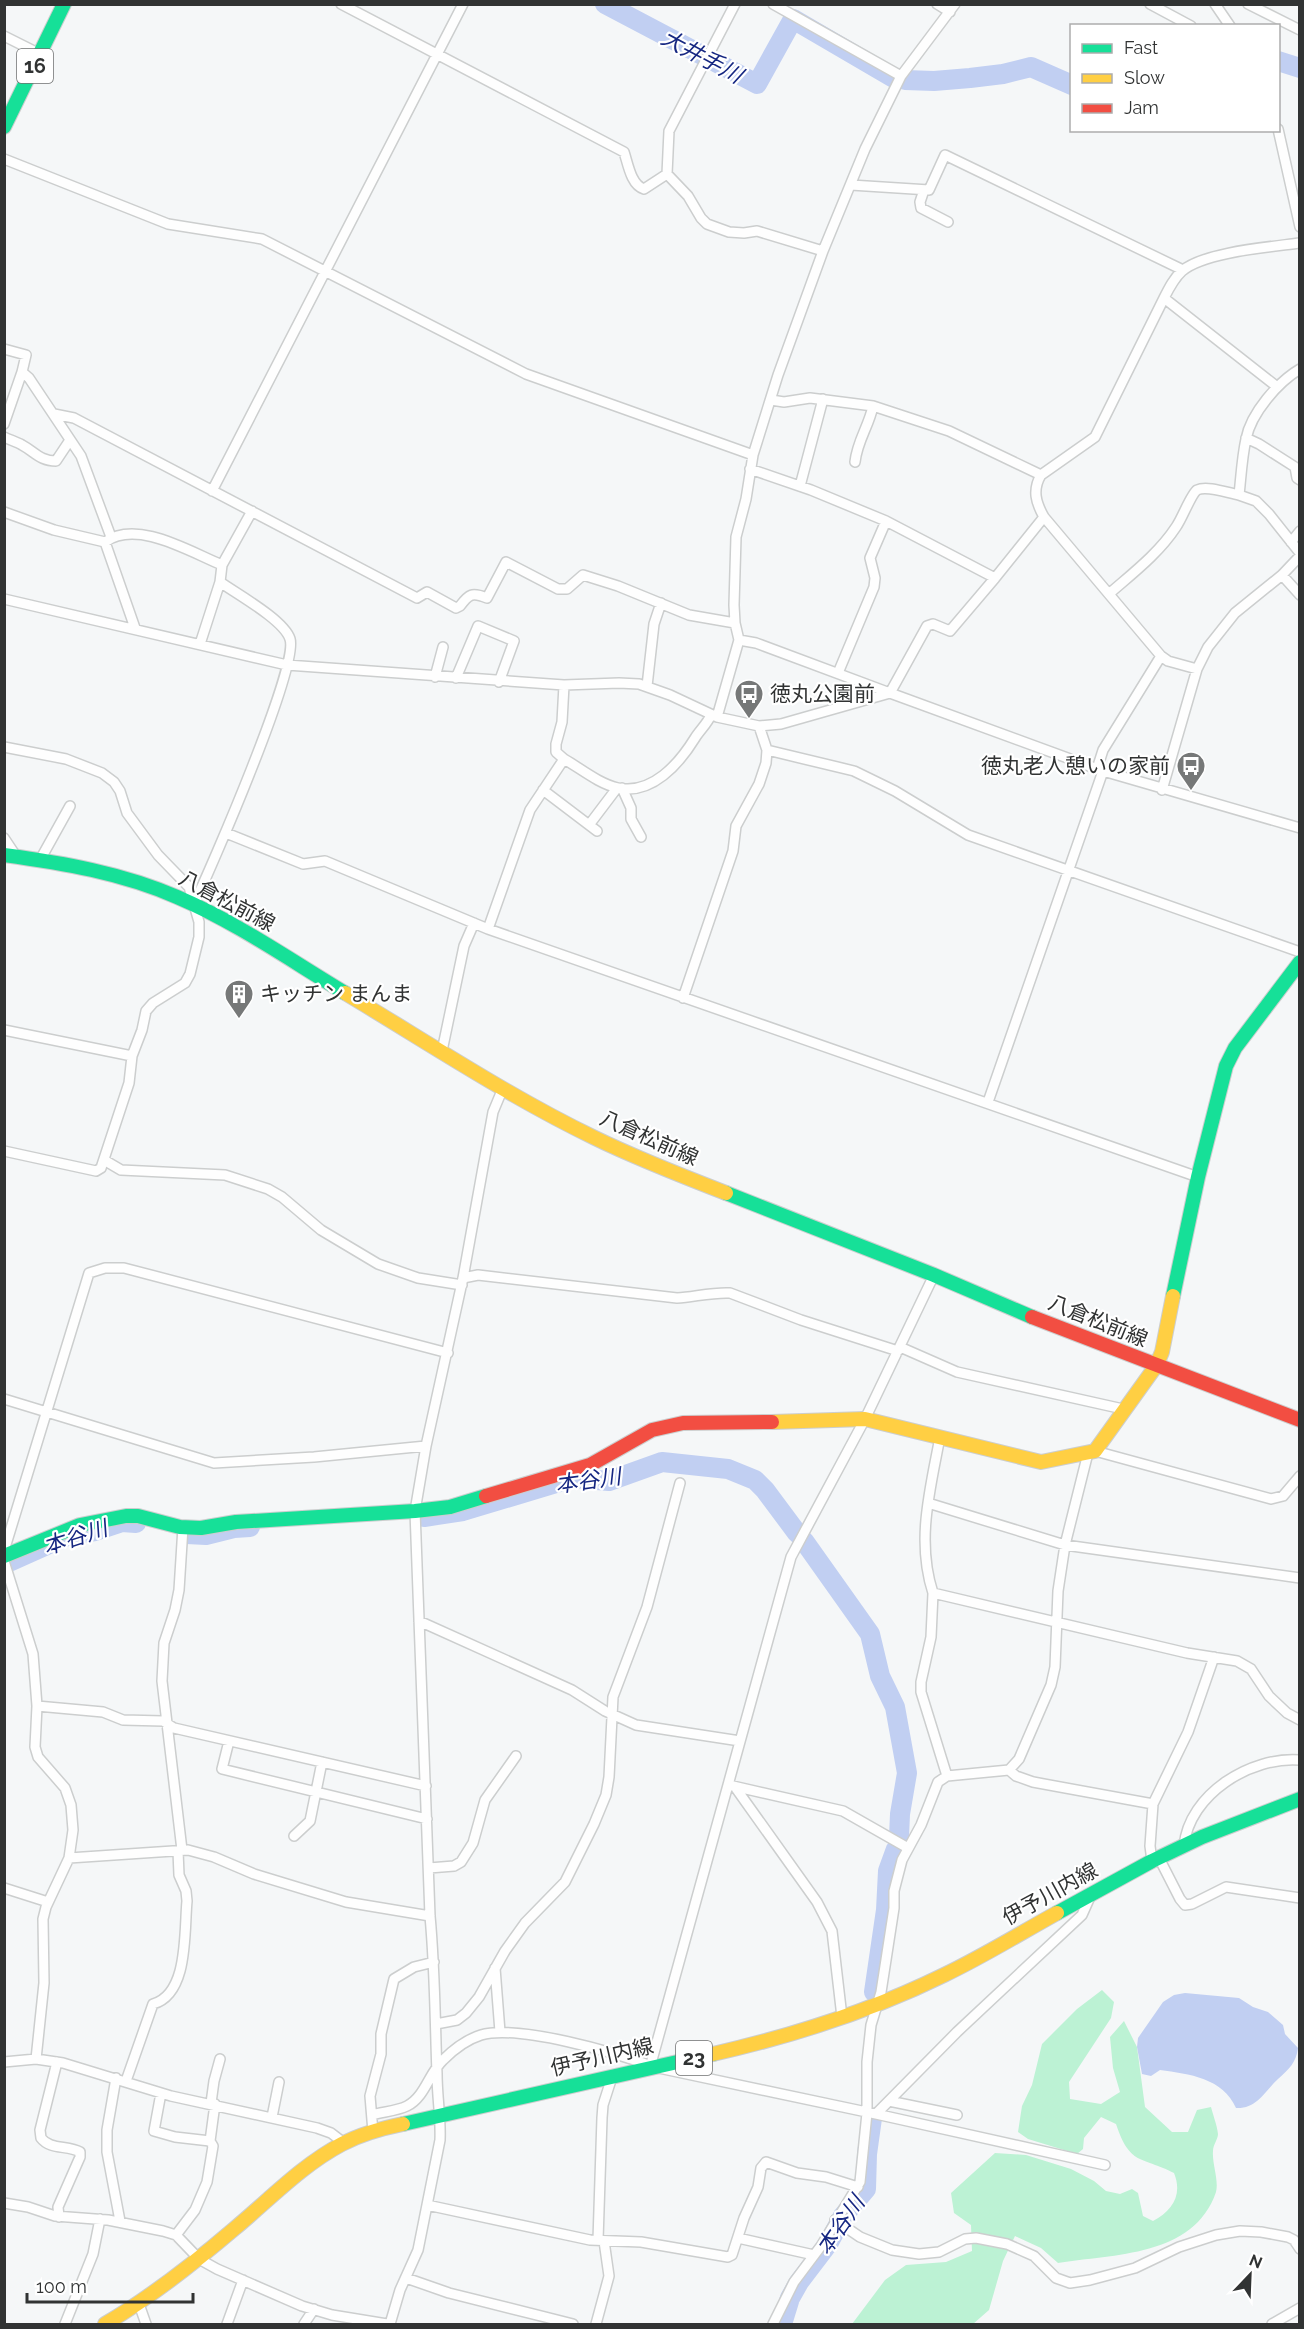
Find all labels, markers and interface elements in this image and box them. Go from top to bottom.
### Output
water label: 大井手川 [657,24,749,89]
legend [1070,24,1280,132]
text: Fast [1124,37,1158,58]
road number: 16 [17,49,53,83]
text: Slow [1124,67,1165,88]
text: Jam [1124,97,1159,118]
bus stop icon: 徳丸公園前 [733,678,765,720]
place label: 徳丸公園前 [770,681,875,706]
bus stop icon: 徳丸老人憩いの家前 [1175,750,1207,792]
place label: 徳丸老人憩いの家前 [981,753,1170,778]
street label: 八倉松前線 [175,865,279,936]
building icon: キッチン まんま [223,978,255,1020]
place label: キッチン まんま [260,981,412,1006]
street label: 八倉松前線 [596,1105,702,1170]
street label: 八倉松前線 [1045,1289,1152,1352]
water label: 本谷川 [554,1462,624,1497]
water label: 本谷川 [40,1514,112,1560]
street label: 伊予川内線 [998,1857,1102,1930]
street label: 伊予川内線 [548,2033,656,2081]
road number: 23 [676,2041,712,2075]
water label: 本谷川 [810,2189,871,2259]
north arrow [1220,2245,1280,2305]
text: N [1246,2251,1265,2273]
scale bar [27,2266,194,2304]
text: 100 m [36,2276,87,2297]

